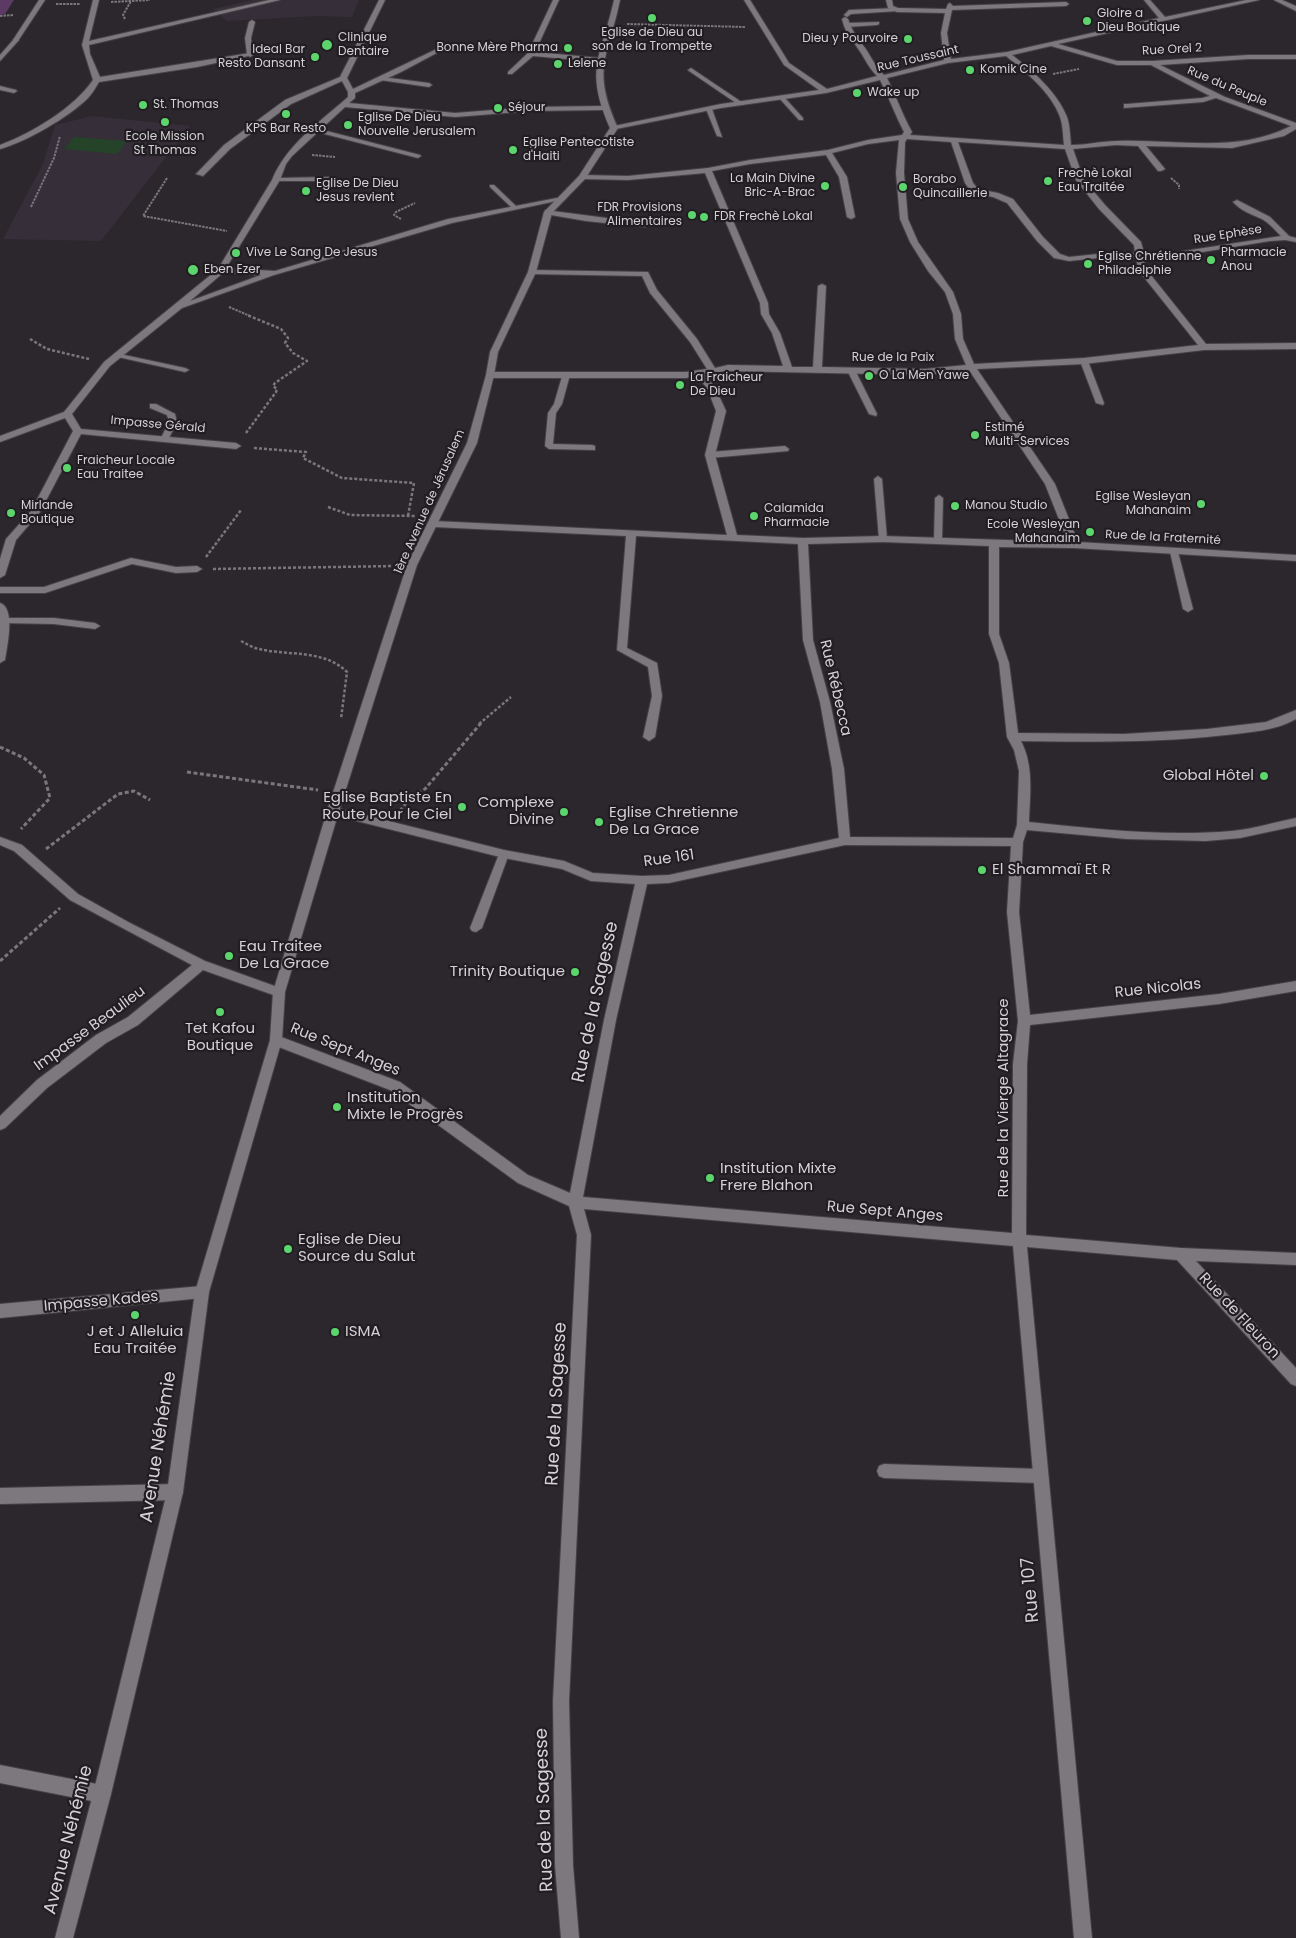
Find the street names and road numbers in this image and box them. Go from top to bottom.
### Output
street label: Rue Orel 2 [1142,41,1202,59]
street label: Rue Toussaint [876,43,960,75]
street label: Rue du Peuple [1185,64,1269,110]
street label: Rue Ephèse [1193,223,1263,247]
street label: Rue de la Paix [852,351,934,365]
street label: Impasse Gérald [110,414,206,436]
street label: 1ère Avenue de Jérusalem [392,428,468,576]
street label: Rue de la Fraternité [1105,528,1221,548]
street label: Rue Rébecca [815,638,855,738]
street label: Rue 161 [642,847,696,871]
street label: Rue de la Sagesse [568,920,624,1084]
street label: Rue Nicolas [1114,976,1202,1002]
street label: Impasse Beaulieu [31,983,149,1075]
street label: Rue de la Vierge Altagrace [995,998,1013,1198]
street label: Rue Sept Anges [288,1020,402,1080]
street label: Rue Sept Anges [826,1198,944,1226]
street label: Rue de Fleuron [1195,1269,1283,1363]
street label: Impasse Kades [43,1288,159,1316]
street label: Rue de la Sagesse [542,1322,572,1486]
street label: Avenue Néhémie [136,1370,182,1524]
street label: Rue 107 [1017,1557,1045,1623]
street label: Rue de la Sagesse [531,1728,559,1892]
street label: Avenue Néhémie [40,1763,98,1917]

